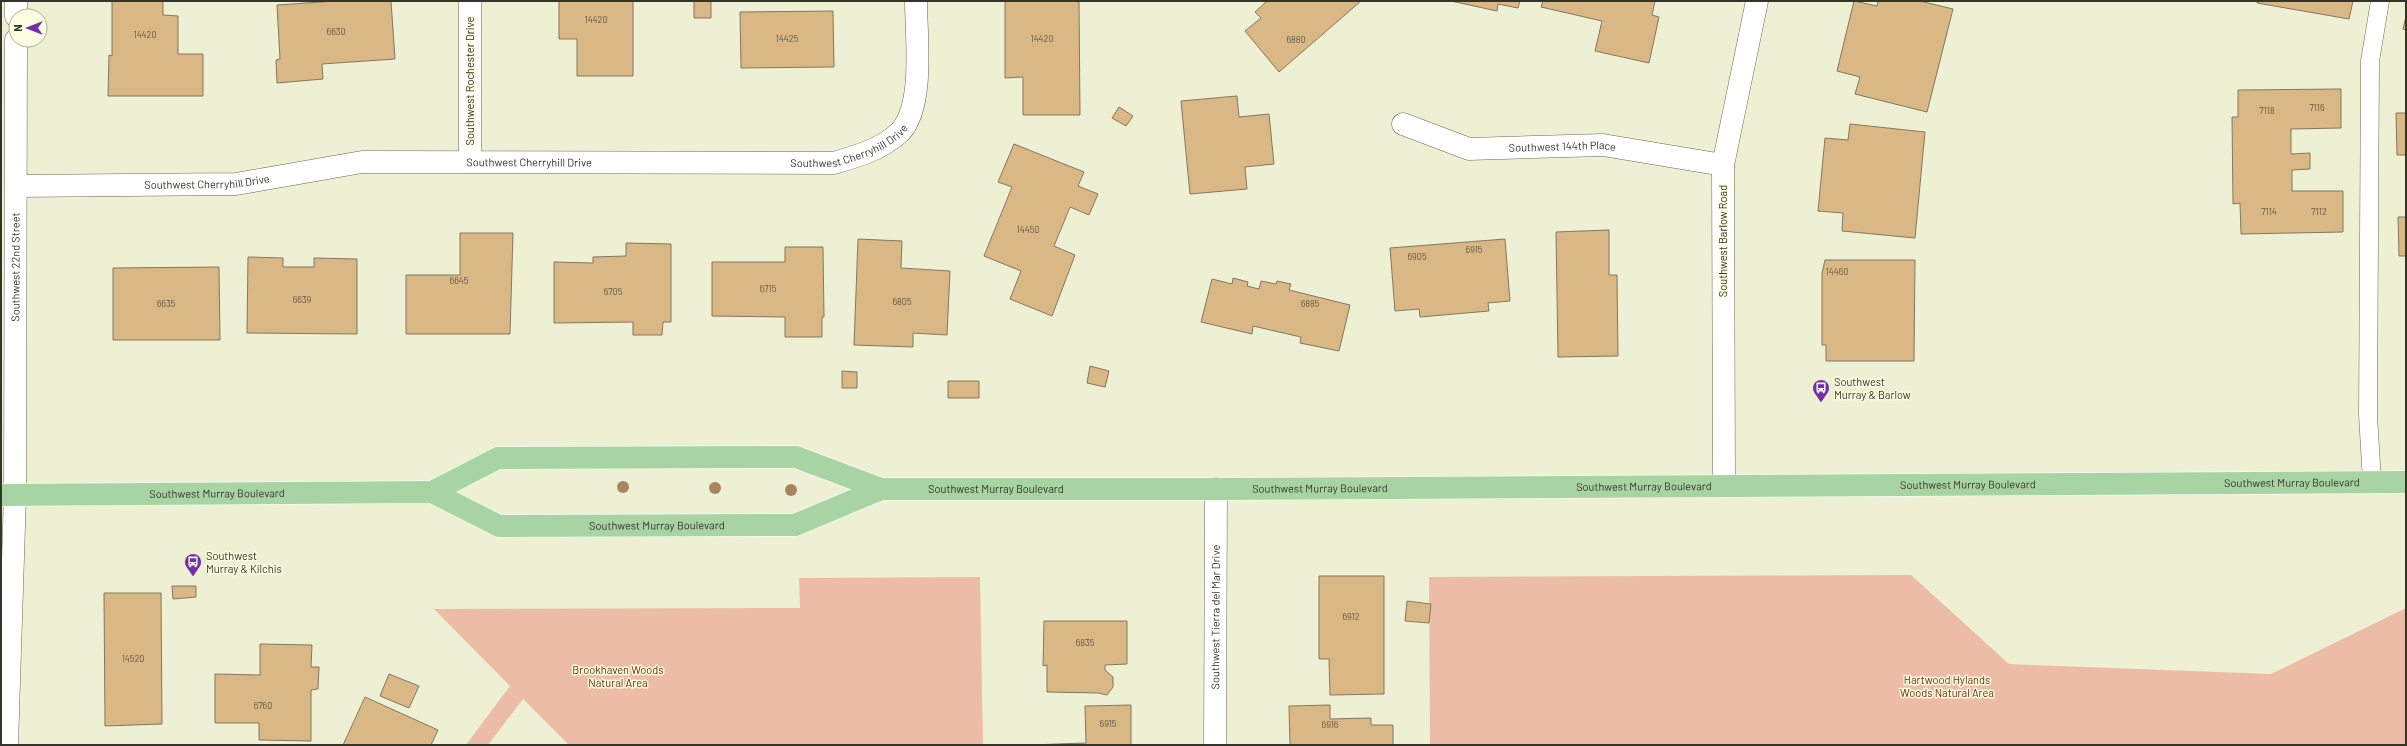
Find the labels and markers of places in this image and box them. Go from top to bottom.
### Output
place label: Southwest Murray & Barlow [1834,375,1911,401]
bus stop icon: Southwest Murray & Barlow [1811,378,1831,403]
place label: Southwest Murray & Kilchis [206,549,282,575]
bus stop icon: Southwest Murray & Kilchis [183,552,203,577]

